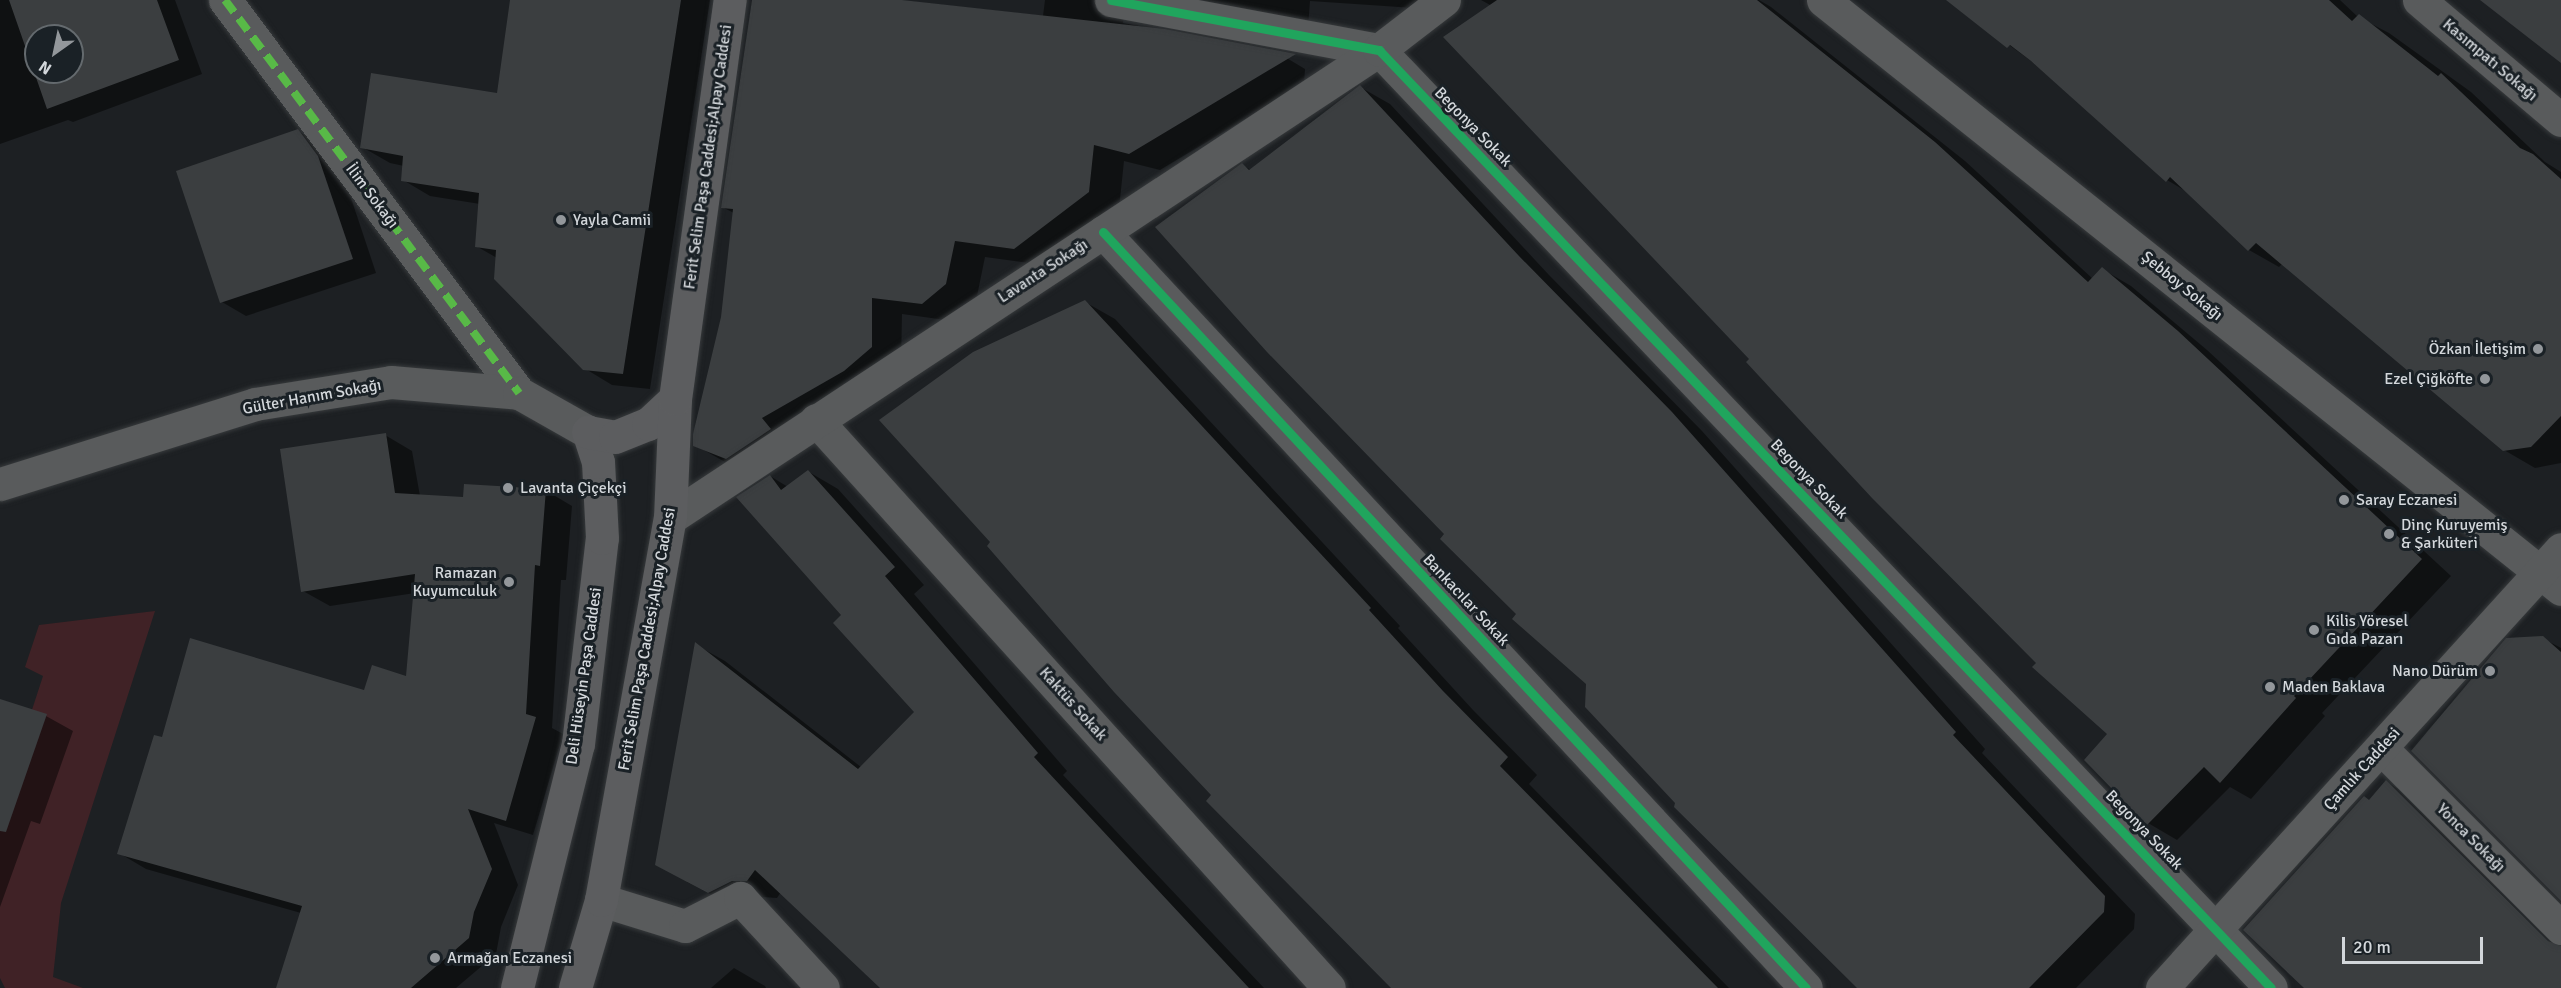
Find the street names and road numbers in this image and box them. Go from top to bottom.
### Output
street label: Kasımpatı Sokağı [2439,15,2541,105]
street label: Ferit Selim Paşa Caddesi;Alpay Caddesi [680,23,736,291]
street label: Begonya Sokak [1430,83,1516,171]
street label: İlim Sokağı [341,160,403,232]
street label: Lavanta Sokağı [994,235,1092,307]
street label: Şebboy Sokağı [2138,247,2226,325]
street label: Gülter Hanım Sokağı [241,375,383,419]
street label: Begonya Sokak [1766,435,1852,523]
street label: Ferit Selim Paşa Caddesi;Alpay Caddesi [614,506,680,772]
street label: Bankacılar Sokak [1419,550,1513,650]
street label: Deli Hüseyin Paşa Caddesi [562,586,606,766]
street label: Kaktüs Sokak [1035,663,1111,745]
street label: Çamlık Caddesi [2320,724,2404,814]
street label: Begonya Sokak [2101,786,2187,874]
street label: Yonca Sokağı [2433,800,2509,876]

